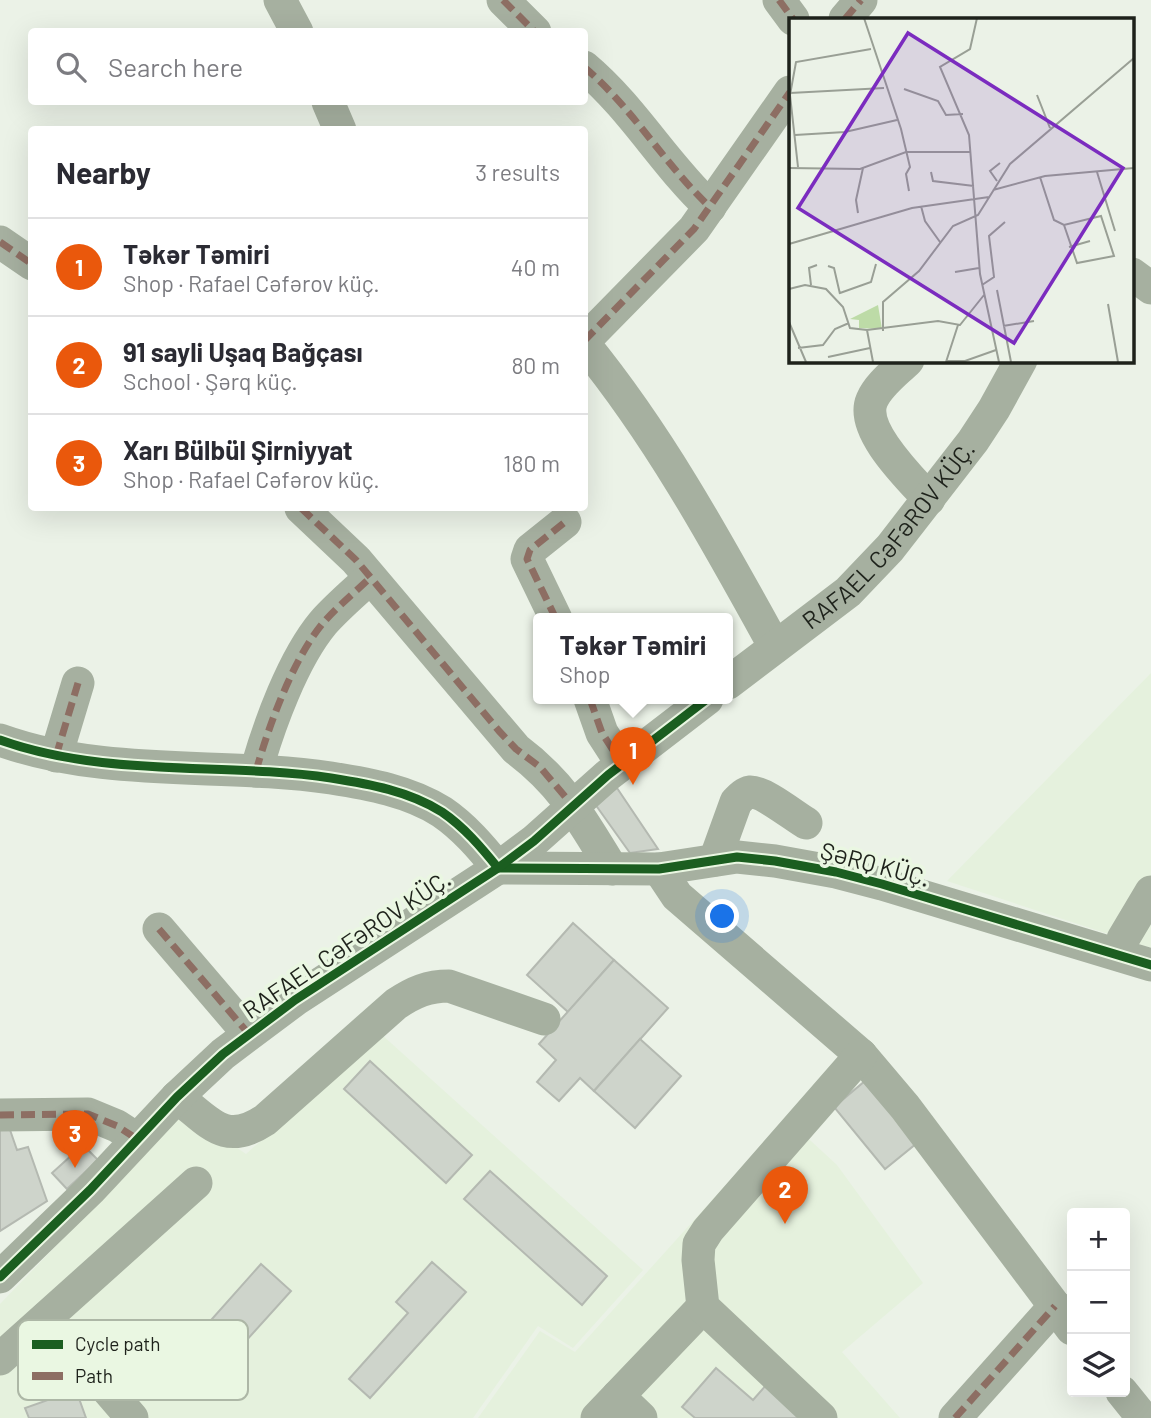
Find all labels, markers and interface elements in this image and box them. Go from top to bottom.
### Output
inset map [789,18,1134,362]
search box [28,28,588,105]
icon: search [52,48,90,86]
text: Search here [108,51,243,82]
text: Nearby [56,154,151,190]
text: 3 results [475,158,560,186]
text: Təkər Təmiri [123,238,270,269]
text: 1 [75,253,83,281]
text: 40 m [511,253,560,281]
text: Shop · Rafael Cəfərov küç. [123,269,380,297]
text: 91 sayli Uşaq Bağçası [123,336,363,367]
text: 2 [73,351,85,379]
text: 80 m [511,351,560,379]
text: School · Şərq küç. [123,367,298,395]
text: Xarı Bülbül Şirniyyat [123,434,353,465]
street label: RAFAEL CƏFƏROV KÜÇ. [796,435,981,634]
text: 3 [73,449,85,477]
text: 180 m [503,449,560,477]
text: Shop · Rafael Cəfərov küç. [123,465,380,493]
popup [533,613,733,704]
text: Təkər Təmiri [560,629,706,660]
text: Shop [560,660,611,688]
pin: 1 [610,727,656,785]
street label: ŞƏRQ KÜÇ. [817,835,933,892]
street label: RAFAEL CƏFƏROV KÜÇ. [237,863,456,1024]
your location [705,899,739,933]
pin: 3 [52,1110,98,1168]
pin: 2 [762,1166,808,1224]
map controls [1067,1208,1130,1397]
button: + [1067,1208,1130,1271]
button: − [1067,1271,1130,1334]
legend [18,1320,248,1400]
text: Cycle path [75,1332,160,1355]
button: layers [1067,1334,1130,1397]
text: Path [75,1364,113,1387]

